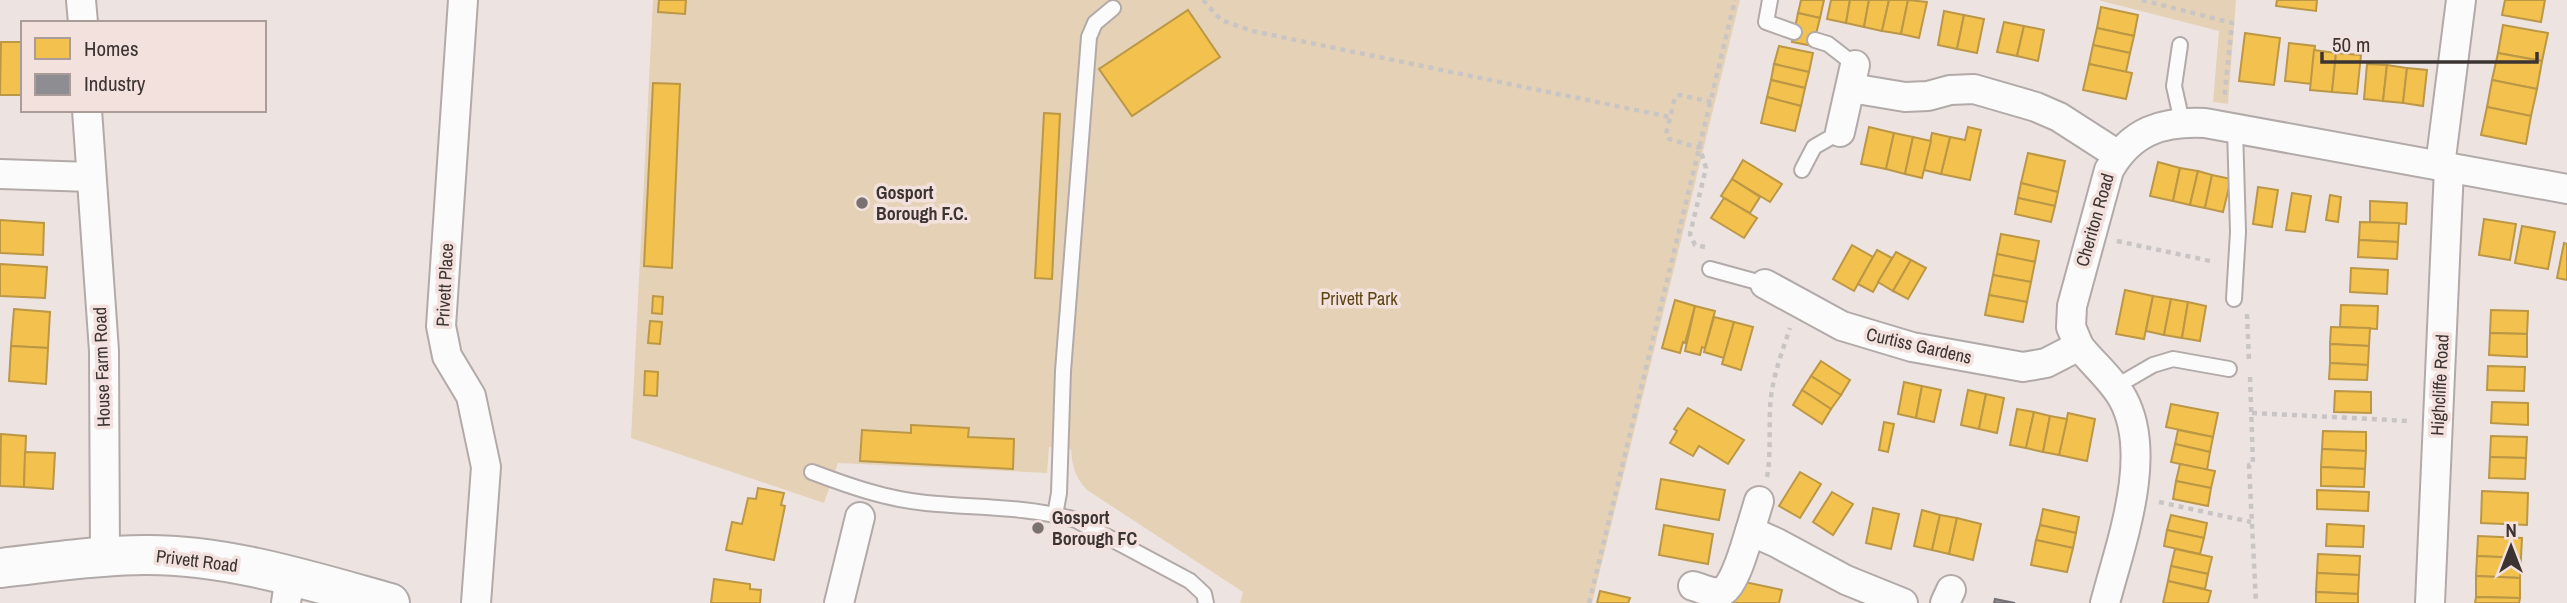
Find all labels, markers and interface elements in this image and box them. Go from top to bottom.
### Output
legend [21,21,266,112]
scale bar [2322,21,2537,65]
text: 50 m [2332,30,2370,59]
text: Homes [84,34,139,63]
text: Industry [84,69,146,98]
street label: Cheriton Road [2069,170,2120,269]
place label: Gosport Borough F.C. [876,180,968,226]
marker: Gosport Borough F.C. [854,195,870,211]
street label: Privett Place [430,243,459,327]
park label: Privett Park [1320,286,1398,311]
street label: House Farm Road [87,307,116,427]
street label: Curtiss Gardens [1864,321,1974,370]
street label: Highcliffe Road [2424,334,2455,436]
place label: Gosport Borough FC [1052,505,1138,551]
north arrow [2476,512,2546,582]
text: N [2505,517,2517,543]
marker: Gosport Borough FC [1030,520,1046,536]
street label: Privett Road [155,543,239,578]

